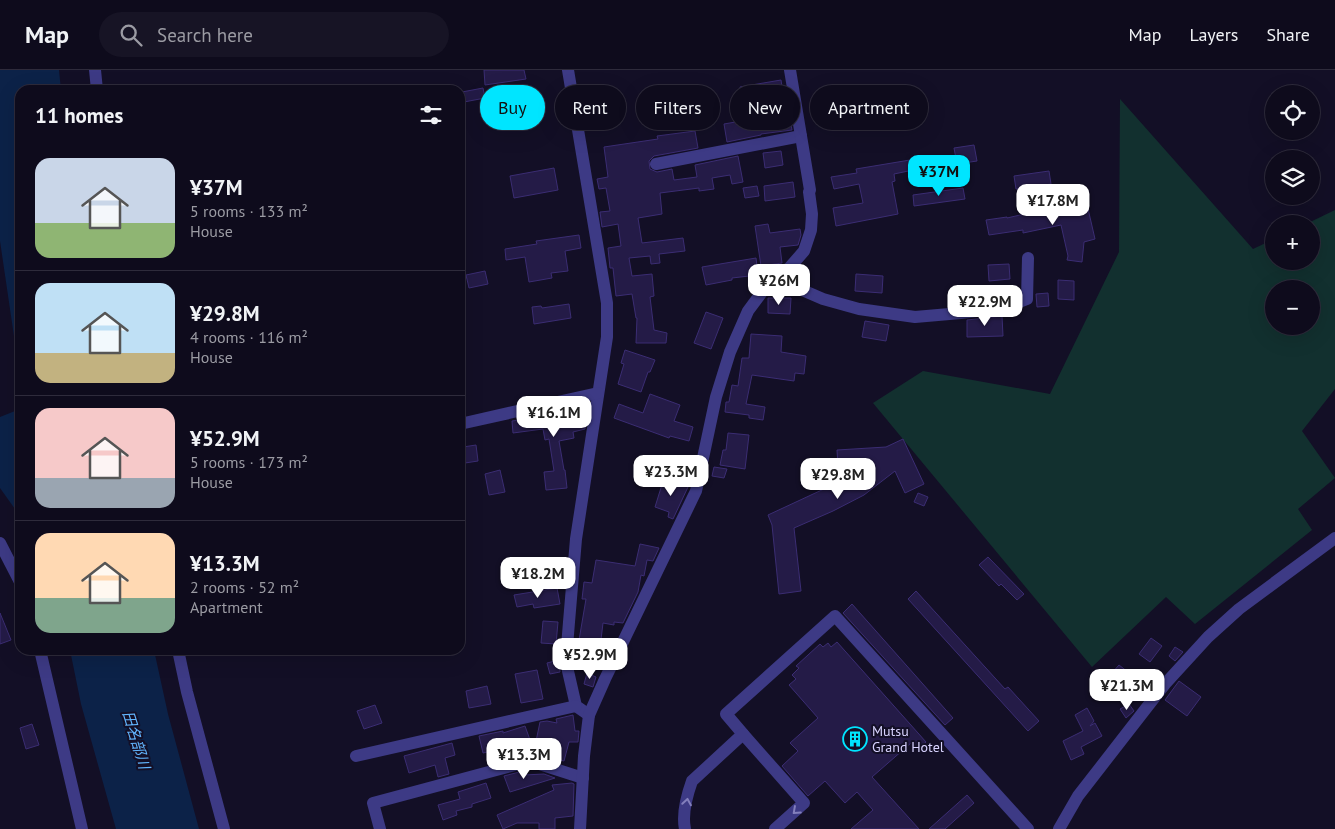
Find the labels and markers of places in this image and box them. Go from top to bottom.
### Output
pin: ¥37M [909,154,969,197]
pin: ¥17.8M [1012,184,1094,226]
pin: ¥26M [749,264,809,306]
pin: ¥22.9M [944,284,1026,327]
pin: ¥16.1M [513,396,595,438]
pin: ¥23.3M [630,454,712,497]
pin: ¥29.8M [797,458,879,500]
pin: ¥18.2M [497,556,579,599]
pin: ¥52.9M [549,638,631,680]
pin: ¥21.3M [1086,668,1168,711]
place label: Mutsu Grand Hotel [872,722,944,756]
building icon: Mutsu Grand Hotel [842,726,868,752]
pin: ¥13.3M [483,738,565,780]

